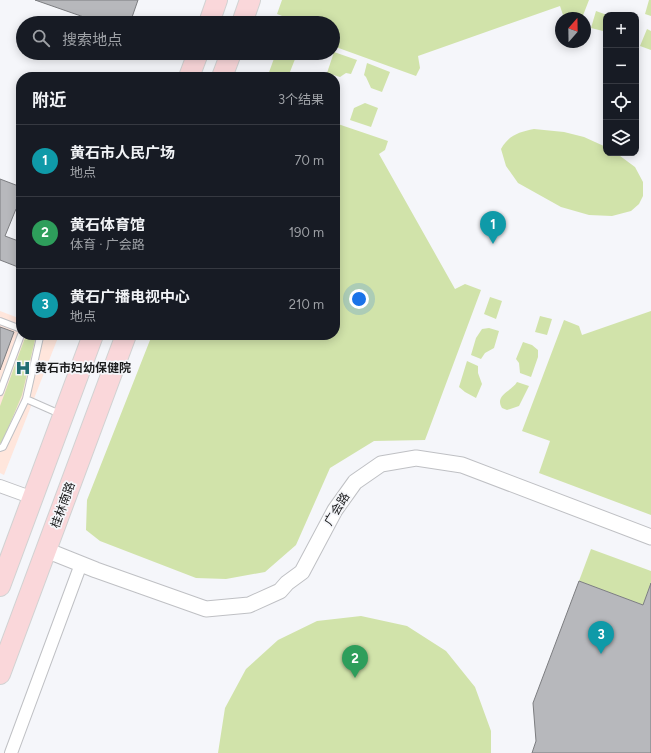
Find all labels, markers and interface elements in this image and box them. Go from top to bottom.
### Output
north arrow [555,12,591,48]
map controls [603,12,639,156]
button: + [603,12,639,48]
search box [16,16,340,60]
icon: search [30,27,52,49]
text: 搜索地点 [62,31,122,49]
button: − [603,48,639,84]
button: locate [603,84,639,120]
text: 附近 [32,90,66,110]
text: 3个结果 [278,92,324,107]
button: layers [603,120,639,156]
text: 黄石市人民广场 [70,144,175,162]
text: 1 [42,153,48,168]
text: 70 m [294,153,324,168]
text: 地点 [70,165,96,180]
pin: 1 [480,211,506,244]
text: 黄石体育馆 [70,216,145,234]
text: 2 [41,225,49,240]
text: 190 m [289,225,324,240]
text: 体育 · 广会路 [70,237,145,252]
text: 黄石广播电视中心 [70,288,190,306]
your location [349,289,369,309]
text: 3 [41,297,49,312]
text: 210 m [289,297,324,312]
text: 地点 [70,309,96,324]
hospital icon: 黄石市妇幼保健院 [14,359,32,377]
place label: 黄石市妇幼保健院 [35,361,131,375]
street label: 桂林南路 [48,480,78,530]
street label: 广会路 [322,490,352,528]
pin: 3 [588,621,614,654]
pin: 2 [342,645,368,678]

